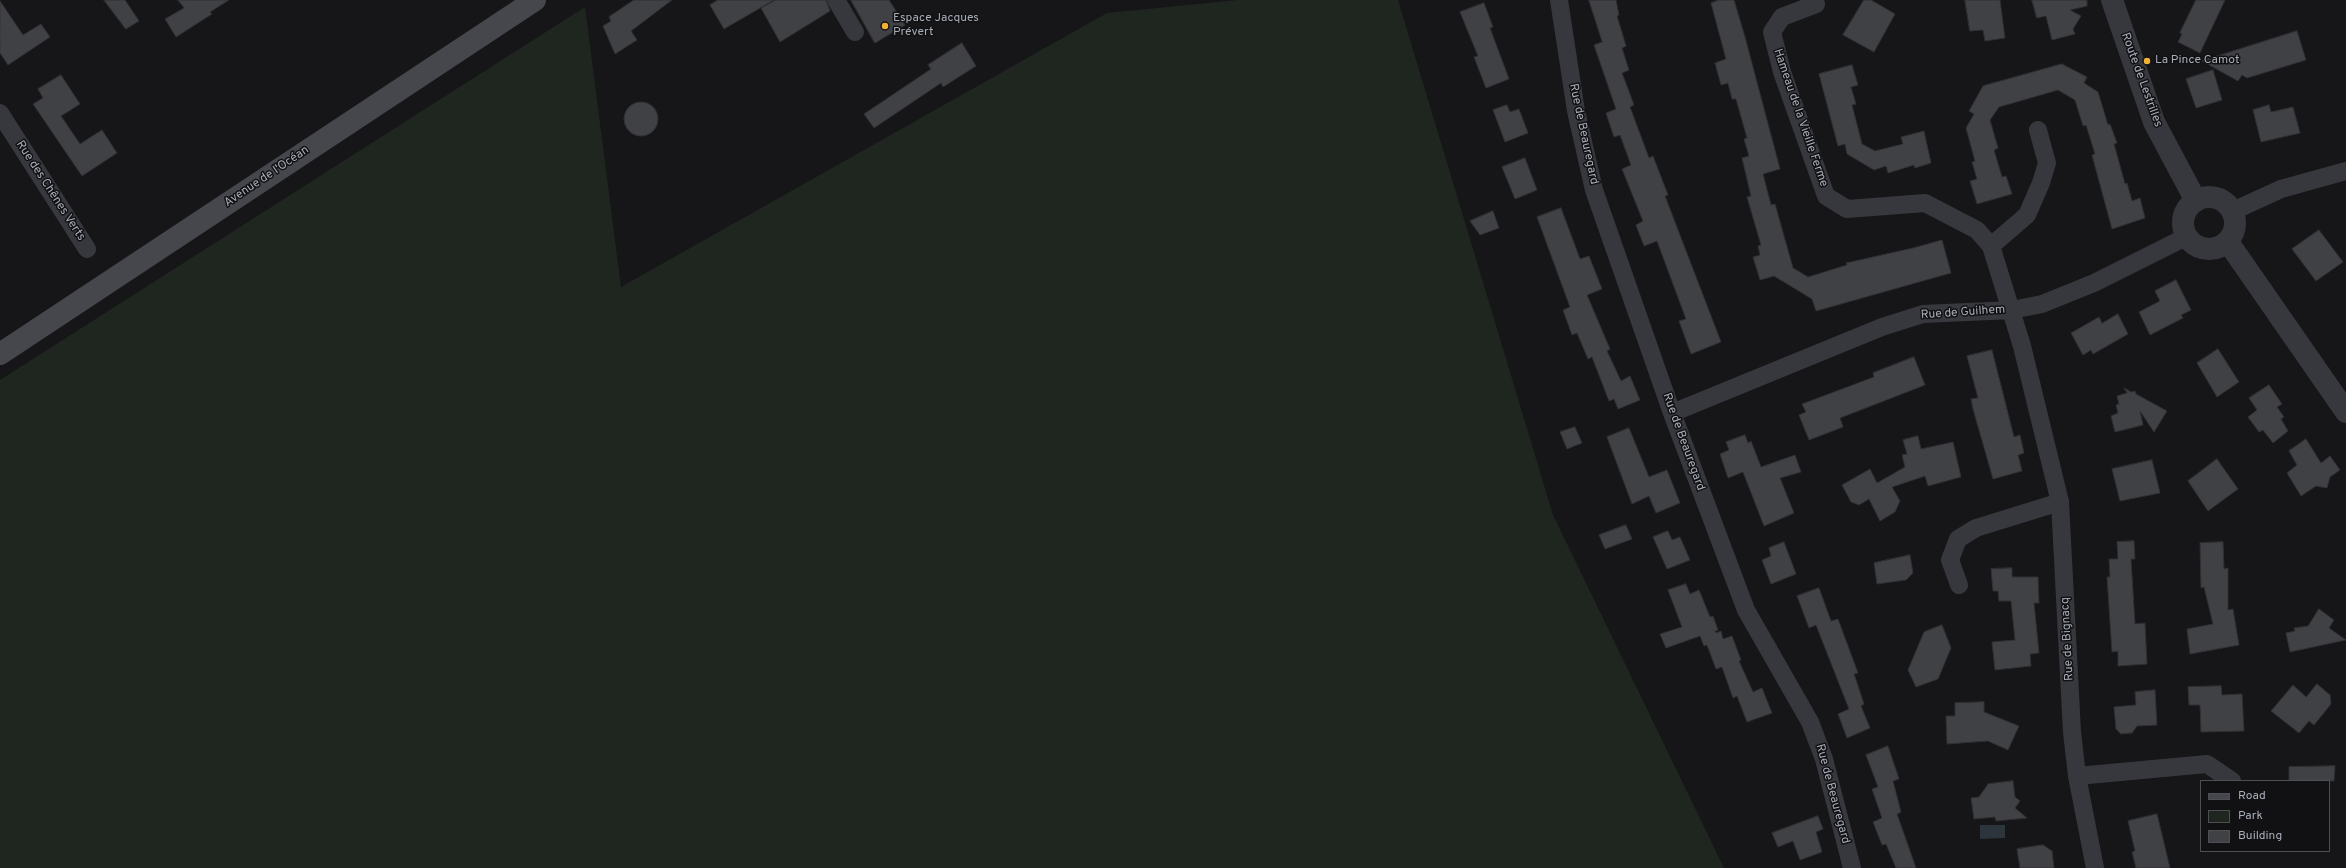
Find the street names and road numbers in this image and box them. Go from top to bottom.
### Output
street label: Route de Lestrilles [2117,31,2165,129]
street label: Hameau de la Vieille Ferme [1770,47,1830,189]
street label: Rue de Beauregard [1565,82,1601,186]
street label: Rue des Chênes Verts [12,138,88,244]
street label: Avenue de l'Océan [222,143,312,211]
street label: Rue de Guilhem [1920,303,2006,323]
street label: Rue de Beauregard [1659,391,1707,493]
street label: Rue de Bignacq [2059,597,2077,681]
street label: Rue de Beauregard [1812,742,1852,846]

